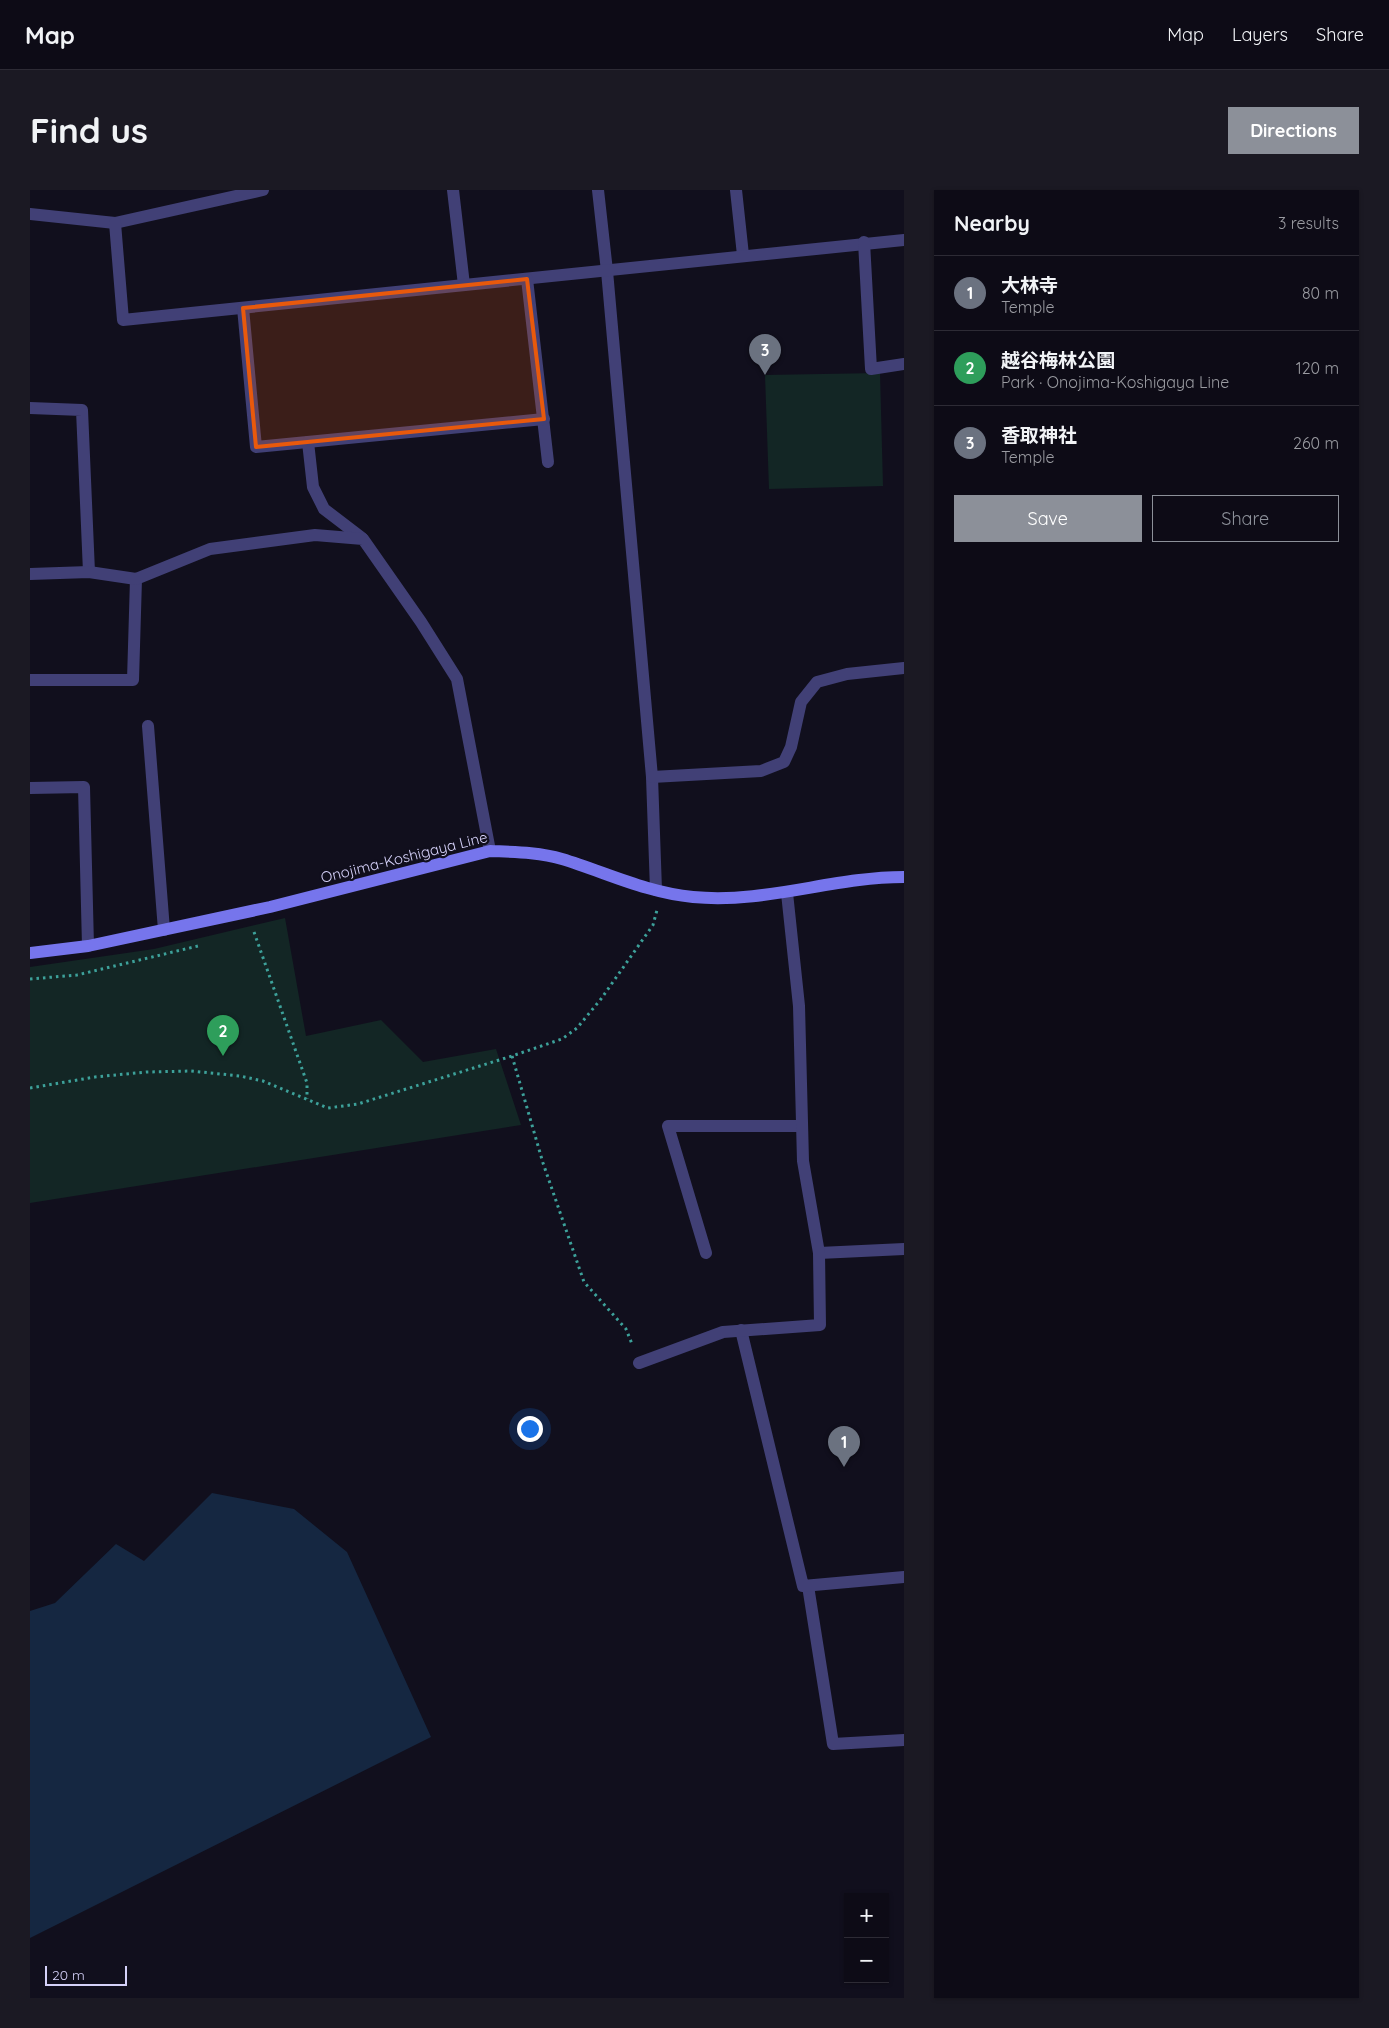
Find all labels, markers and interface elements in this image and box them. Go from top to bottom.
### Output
text: Map [25,20,75,50]
text: Map [1167,23,1204,46]
text: Layers [1232,23,1288,46]
text: Share [1316,23,1364,46]
button: Directions [1228,107,1359,154]
text: Find us [30,108,148,152]
text: Nearby [954,210,1030,236]
text: 3 results [1278,213,1339,233]
text: 大林寺 [1001,273,1058,297]
text: 1 [967,283,973,303]
text: 80 m [1302,283,1339,303]
text: Temple [1001,297,1055,317]
pin: 3 [749,334,781,375]
text: 越谷梅林公園 [1001,348,1115,372]
text: 2 [965,358,975,378]
text: 120 m [1296,358,1339,378]
text: Park · Onojima-Koshigaya Line [1001,372,1229,392]
text: 香取神社 [1001,423,1077,447]
text: 3 [966,433,974,453]
text: 260 m [1293,433,1339,453]
text: Temple [1001,447,1055,467]
button: Save [954,495,1142,542]
button: Share [1152,495,1339,542]
street label: Onojima-Koshigaya Line [319,827,489,887]
pin: 2 [207,1015,239,1056]
your location [517,1416,543,1442]
pin: 1 [828,1426,860,1467]
map controls [844,1893,889,1983]
button: + [844,1893,889,1938]
button: − [844,1938,889,1983]
scale bar [45,1963,128,1986]
text: 20 m [52,1966,85,1984]

